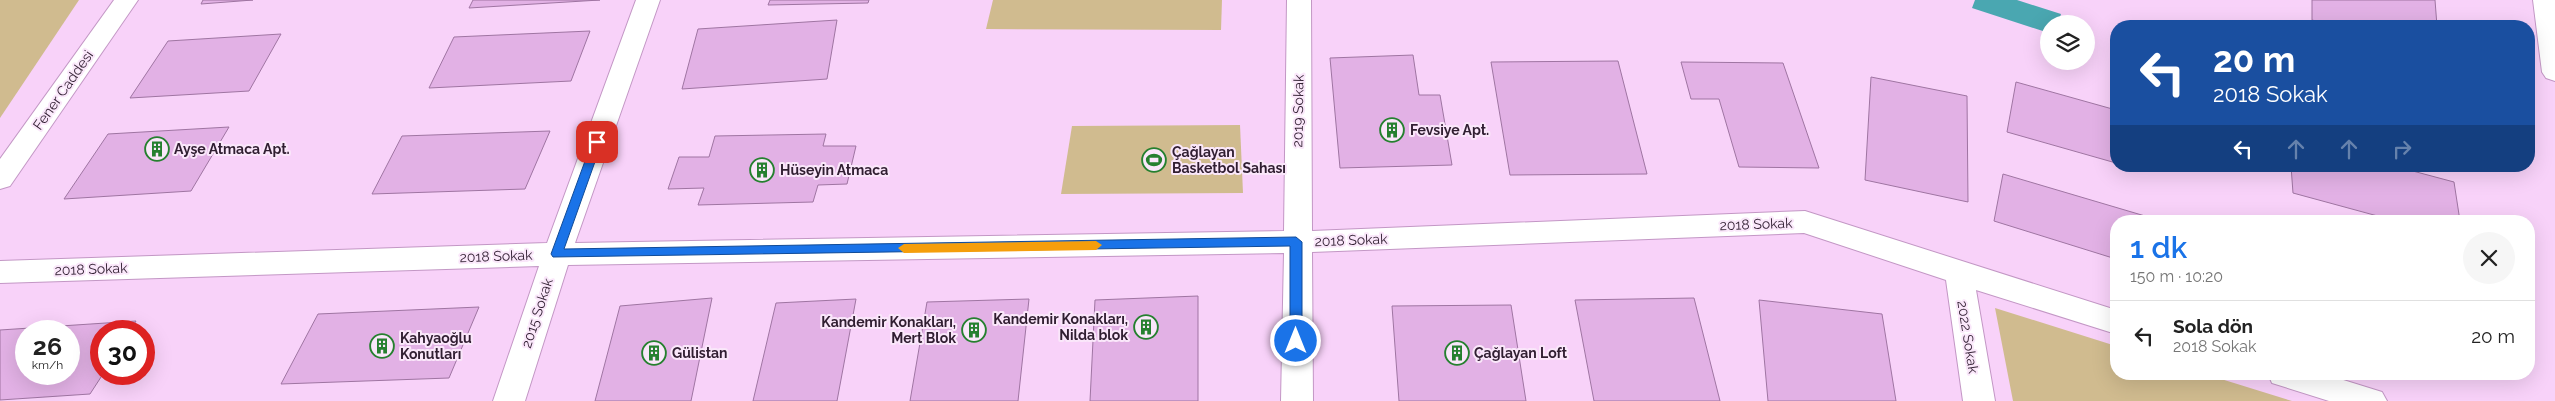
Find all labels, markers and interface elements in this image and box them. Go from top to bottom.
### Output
map controls [2040,15,2095,70]
button: layers [2040,15,2095,70]
text: 20 m [2213,39,2295,80]
icon: left [2130,40,2195,105]
street label: Fener Caddesi [30,47,96,133]
street label: 2019 Sokak [1289,74,1307,148]
text: 2018 Sokak [2213,81,2328,107]
building icon: Fevsiye Apt. [1379,117,1405,143]
pin [576,121,618,163]
place label: Fevsiye Apt. [1410,122,1489,138]
icon: arrive [583,128,611,156]
icon: left [2229,135,2257,163]
icon: ahead [2282,135,2310,163]
icon: ahead [2335,135,2363,163]
icon: right [2388,135,2416,163]
building icon: Ayşe Atmaca Apt. [144,136,170,162]
place label: Ayşe Atmaca Apt. [174,141,290,157]
place label: Çağlayan Basketbol Sahası [1172,144,1286,176]
sports icon: Çağlayan Basketbol Sahası [1141,147,1167,173]
building icon: Hüseyin Atmaca [749,157,775,183]
place label: Hüseyin Atmaca [780,162,888,178]
street label: 2018 Sokak [1719,215,1793,233]
text: 1 dk [2130,230,2187,265]
street label: 2018 Sokak [1314,231,1388,249]
button: close [2463,232,2515,284]
street label: 2018 Sokak [459,247,533,265]
street label: 2018 Sokak [54,260,128,278]
text: 150 m · 10:20 [2130,267,2223,286]
street label: 2015 Sokak [518,276,556,350]
street label: 2022 Sokak [1954,300,1982,375]
place label: Kandemir Konakları, Nilda blok [993,311,1128,343]
place label: Kandemir Konakları, Mert Blok [821,314,956,346]
building icon: Kandemir Konakları, Nilda blok [1133,314,1159,340]
position arrow [1269,314,1321,366]
text: Sola dön [2173,315,2253,337]
building icon: Kandemir Konakları, Mert Blok [961,317,987,343]
speed limit sign: 30 [90,320,155,385]
icon: left [2130,322,2158,350]
text: 20 m [2471,325,2515,347]
place label: Kahyaoğlu Konutları [400,330,472,362]
text: 26 [33,331,62,361]
building icon: Kahyaoğlu Konutları [369,333,395,359]
text: 2018 Sokak [2173,337,2256,356]
building icon: Gülistan [641,340,667,366]
building icon: Çağlayan Loft [1444,340,1470,366]
place label: Gülistan [672,345,728,361]
place label: Çağlayan Loft [1474,345,1568,361]
text: km/h [32,358,63,372]

